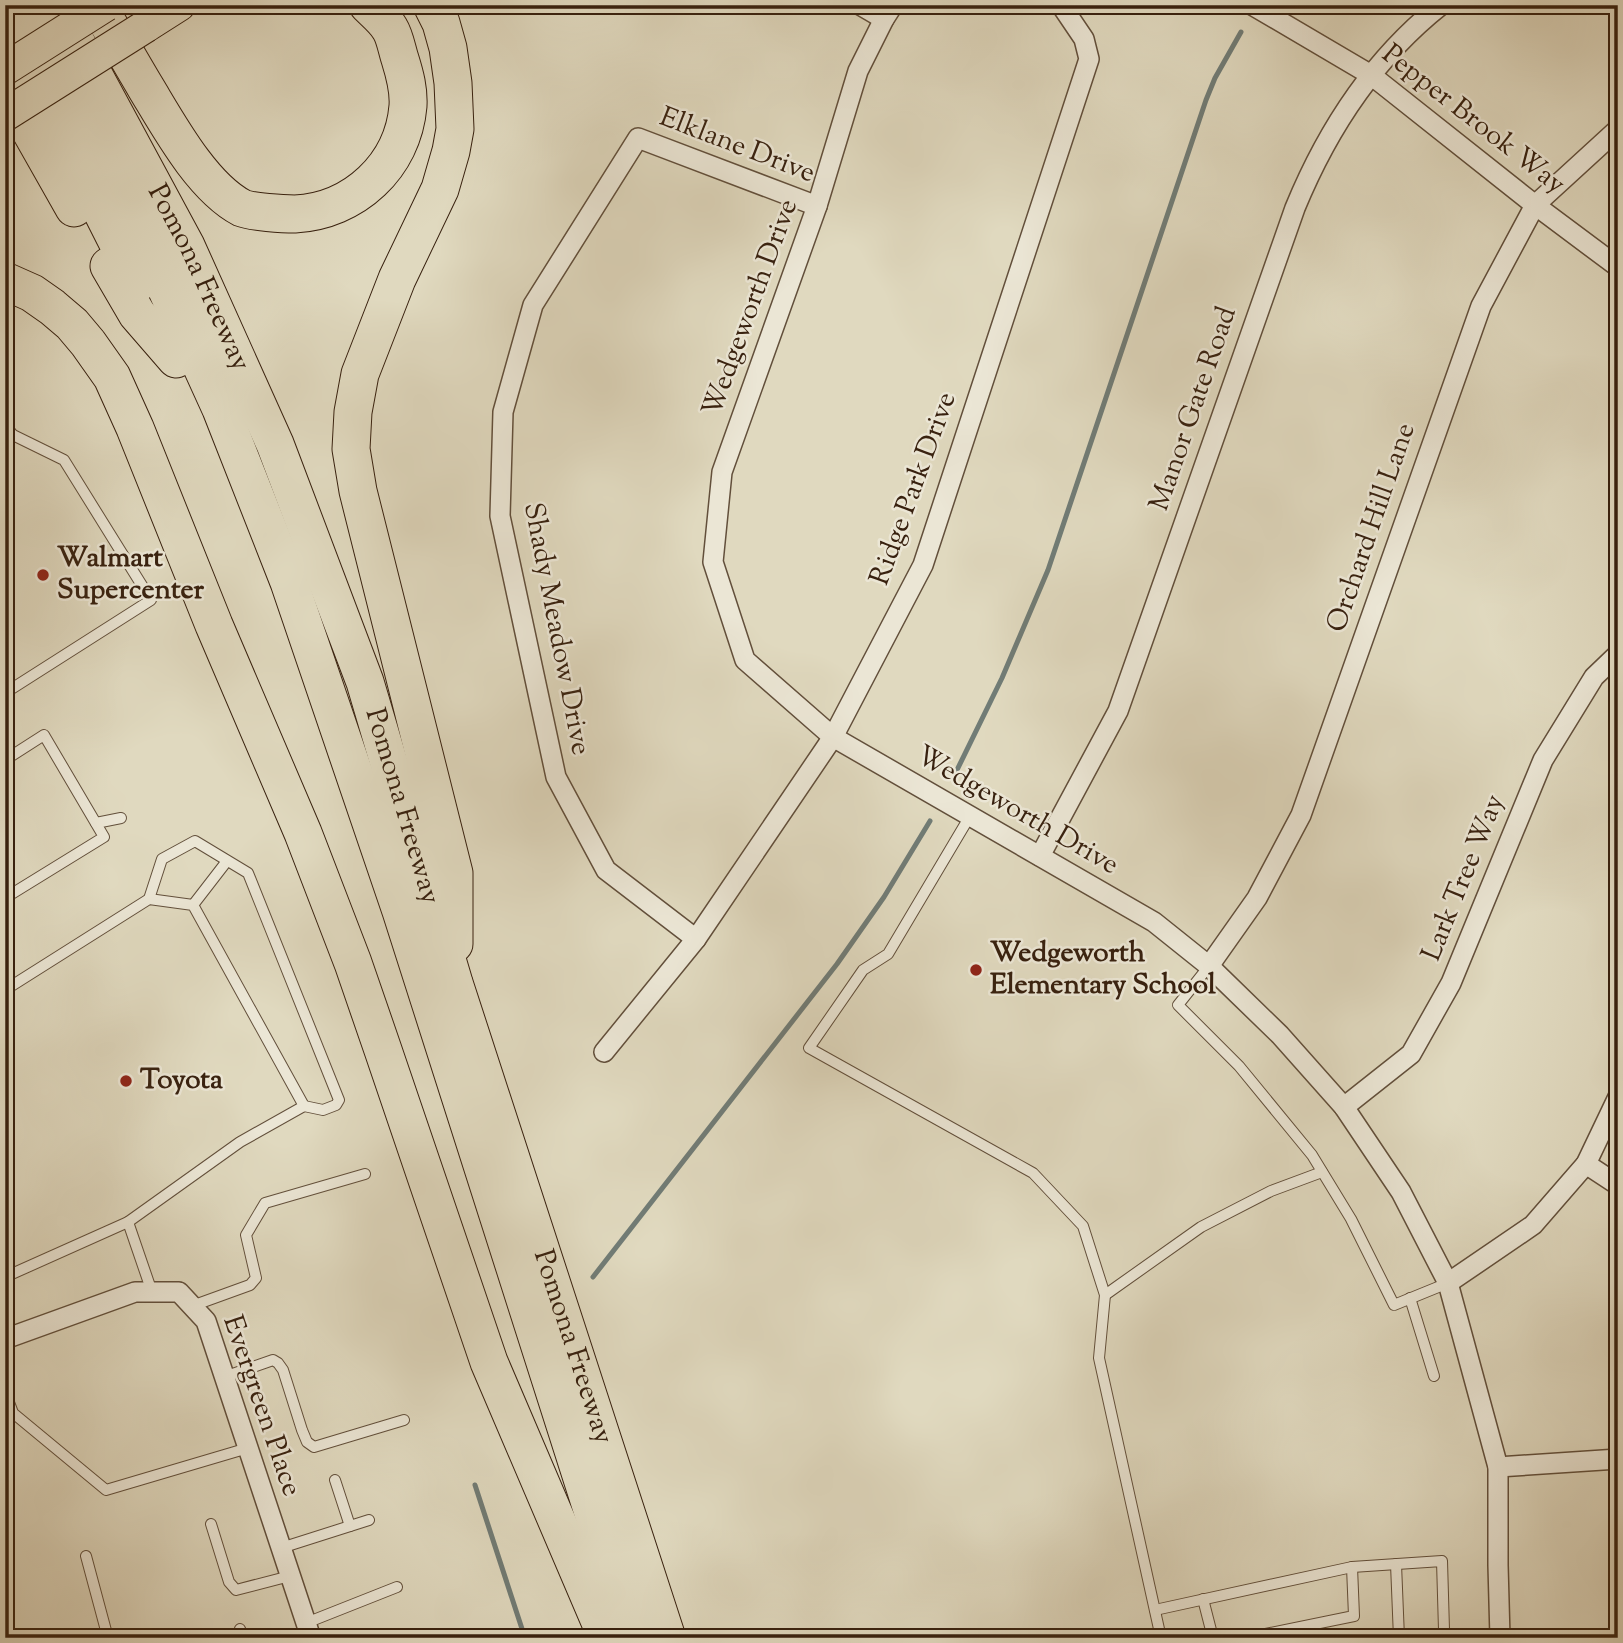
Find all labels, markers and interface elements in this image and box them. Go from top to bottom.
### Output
street label: Pepper Brook Way [1373,35,1573,205]
street label: Elklane Drive [653,98,821,194]
street label: Pomona Freeway [137,178,260,378]
street label: Wedgeworth Drive [693,194,809,422]
street label: Manor Gate Road [1140,301,1248,517]
street label: Ridge Park Drive [861,387,967,591]
street label: Orchard Hill Lane [1317,418,1427,638]
street label: Shady Meadow Drive [512,499,600,759]
place label: Walmart Supercenter [57,539,205,611]
marker: Walmart Supercenter [35,567,51,583]
street label: Pomona Freeway [354,704,450,909]
street label: Wedgeworth Drive [908,737,1126,885]
street label: Lark Tree Way [1412,789,1516,967]
place label: Wedgeworth Elementary School [990,934,1216,1006]
marker: Wedgeworth Elementary School [968,962,984,978]
place label: Toyota [140,1061,223,1101]
marker: Toyota [118,1073,134,1089]
street label: Pomona Freeway [522,1245,623,1449]
street label: Evergreen Place [211,1310,311,1502]

